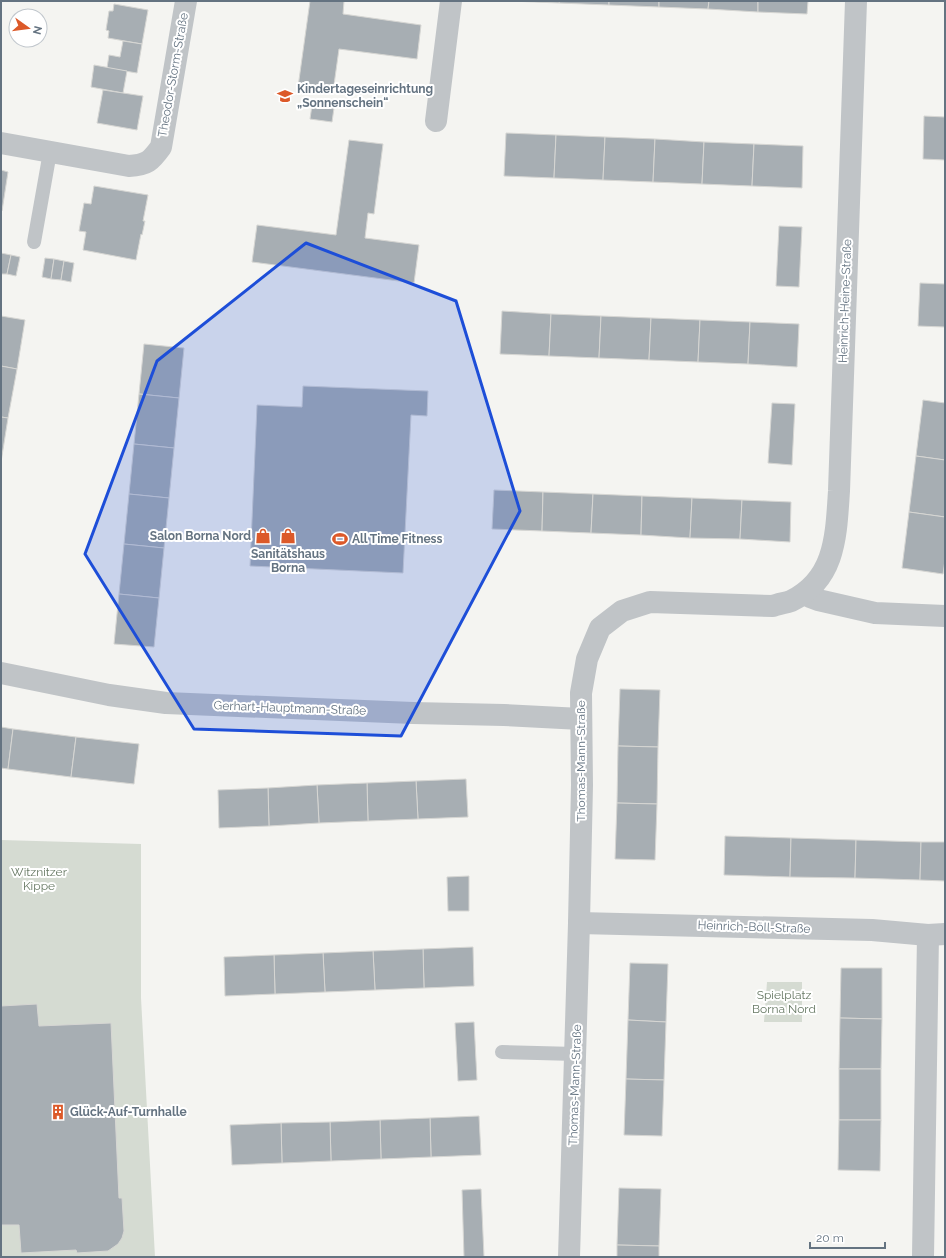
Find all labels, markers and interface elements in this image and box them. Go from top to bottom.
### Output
north arrow [8,8,48,48]
street label: Theodor-Storm-Straße [155,12,191,138]
text: N [30,25,45,36]
place label: Kindertageseinrichtung „Sonnenschein“ [297,82,433,110]
school or university icon: Kindertageseinrichtung „Sonnenschein“ [276,87,294,105]
street label: Heinrich-Heine-Straße [836,239,854,363]
shop icon: Salon Borna Nord [254,527,272,545]
shop icon: Sanitätshaus Borna [279,527,297,545]
place label: Salon Borna Nord [150,529,251,543]
sports icon: All Time Fitness [331,530,349,548]
place label: All Time Fitness [352,532,442,546]
place label: Sanitätshaus Borna [251,547,325,575]
street label: Gerhart-Hauptmann-Straße [213,698,367,718]
street label: Thomas-Mann-Straße [574,700,588,822]
park label: Witznitzer Kippe [11,865,68,893]
street label: Heinrich-Böll-Straße [697,918,811,936]
park label: Spielplatz Borna Nord [752,988,816,1016]
street label: Thomas-Mann-Straße [566,1024,584,1146]
building icon: Glück-Auf-Turnhalle [49,1103,67,1121]
place label: Glück-Auf-Turnhalle [70,1105,187,1119]
scale bar [810,1224,885,1250]
text: 20 m [816,1231,844,1245]

